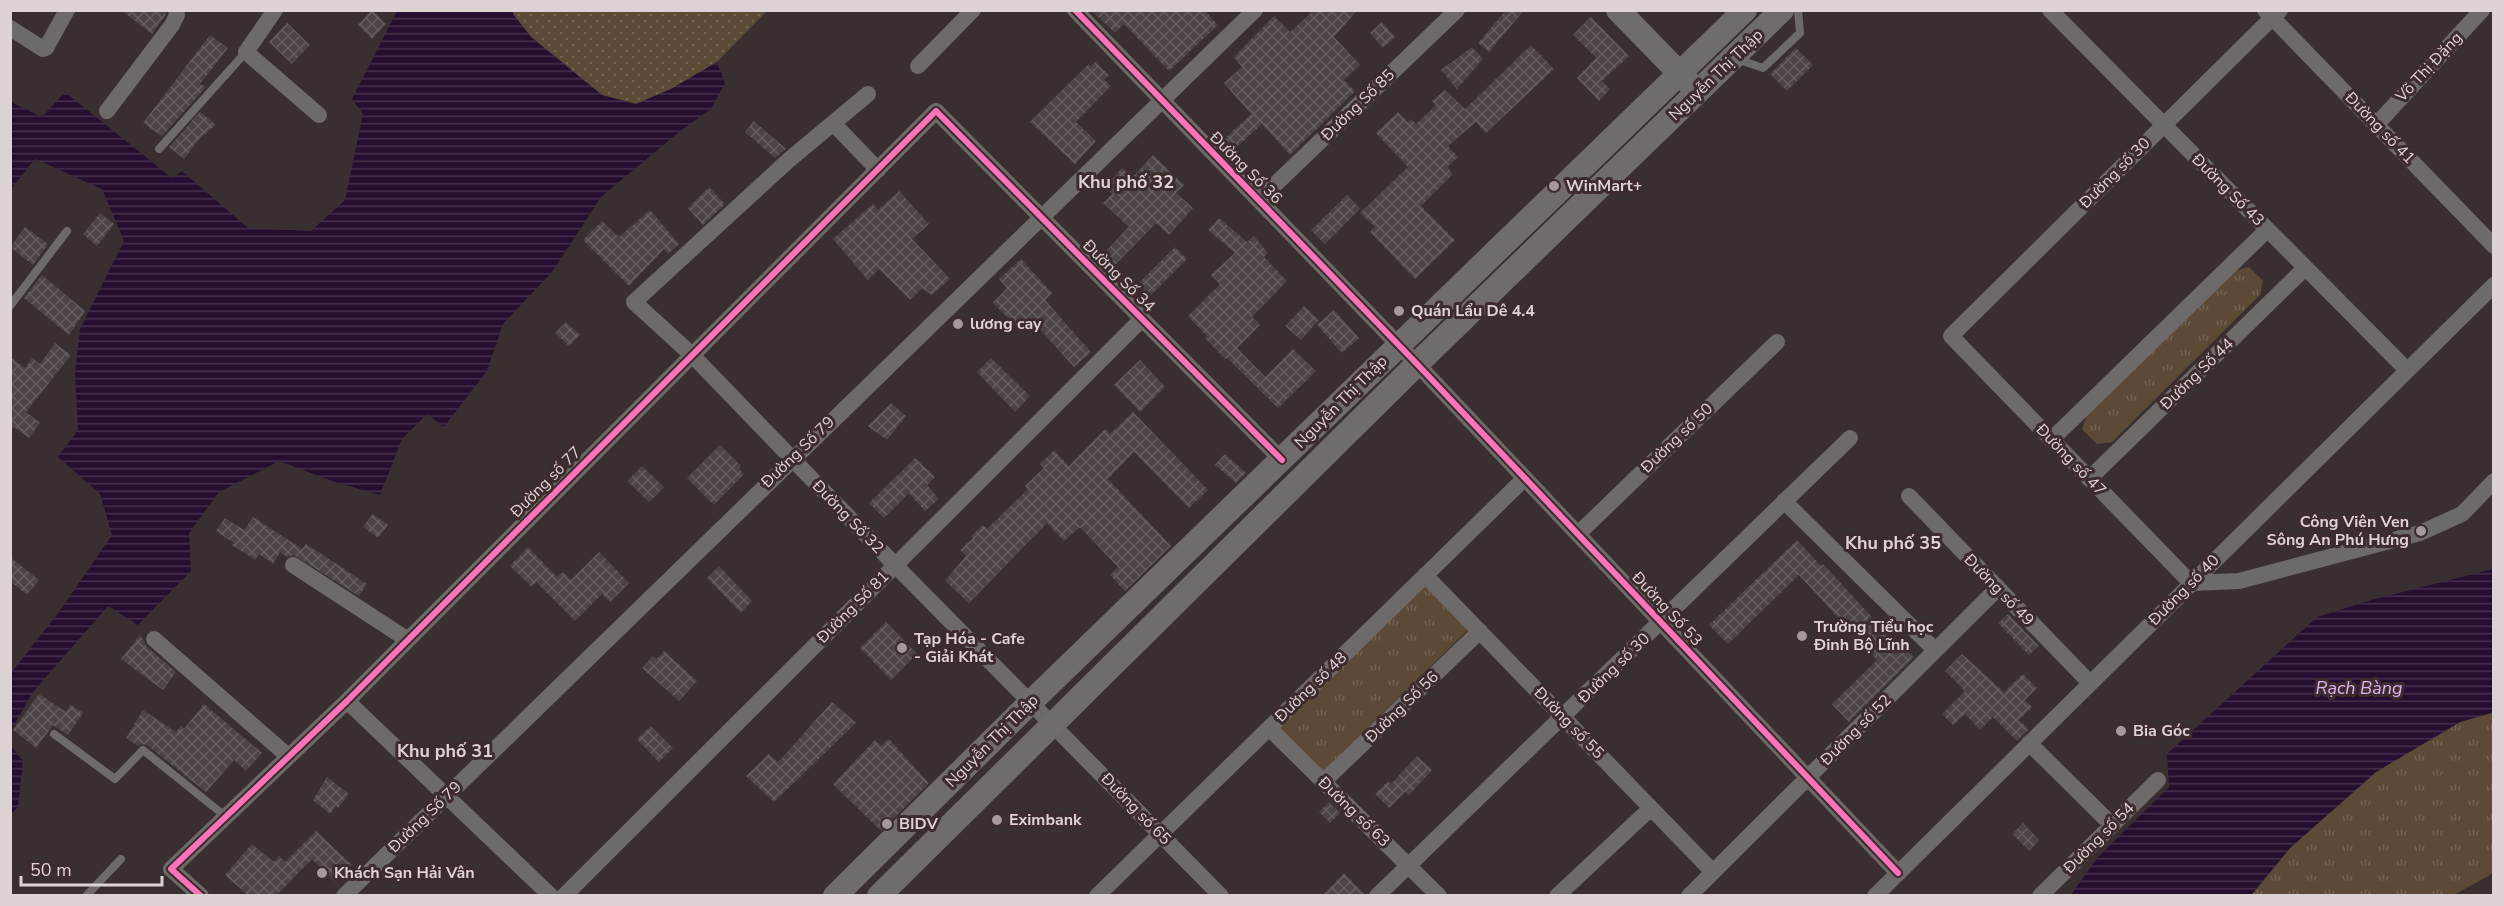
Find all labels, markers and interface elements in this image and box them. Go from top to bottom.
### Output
street label: Nguyễn Thị Thập [1664,24,1768,126]
street label: Võ Thị Đặng [2390,27,2467,108]
street label: Đường Số 85 [1316,64,1400,146]
street label: Đường số 41 [2339,86,2420,169]
street label: Đường Số 36 [1204,126,1287,209]
street label: Đường số 30 [2074,133,2155,214]
street label: Đường Số 43 [2186,148,2269,231]
district label: Khu phố 32 [1078,170,1174,194]
place label: WinMart+ [1566,175,1642,197]
marker: WinMart+ [1547,179,1561,193]
street label: Đường Số 34 [1077,234,1160,317]
place label: Quán Lẩu Dê 4.4 [1411,300,1535,322]
marker: Quán Lẩu Dê 4.4 [1392,304,1406,318]
place label: lương cay [970,313,1042,335]
marker: lương cay [951,317,965,331]
street label: Đường Số 44 [2155,333,2239,415]
street label: Nguyễn Thị Thập [1290,351,1392,453]
street label: Đường số 50 [1635,398,1718,479]
street label: Đường Số 79 [756,411,840,493]
street label: Đường số 47 [2030,418,2111,501]
street label: Đường số 77 [505,442,586,523]
street label: Đường Số 32 [807,475,889,559]
place label: Công Viên Ven Sông An Phú Hưng [2267,511,2409,551]
marker: Công Viên Ven Sông An Phú Hưng [2414,524,2428,538]
district label: Khu phố 35 [1845,531,1941,555]
street label: Đường số 49 [1958,548,2039,631]
street label: Đường số 40 [2143,550,2224,631]
street label: Đường Số 81 [811,566,894,649]
street label: Đường Số 53 [1626,566,1707,651]
place label: Trường Tiểu học Đinh Bộ Lĩnh [1813,616,1934,656]
place label: Tạp Hóa - Cafe - Giải Khát [914,628,1025,668]
street label: Đường số 30 [1572,628,1655,709]
marker: Trường Tiểu học Đinh Bộ Lĩnh [1795,629,1809,643]
marker: Tạp Hóa - Cafe - Giải Khát [895,641,909,655]
street label: Đường số 48 [1269,647,1352,728]
street label: Đường Số 56 [1360,666,1444,748]
water label: Rạch Bàng [2315,676,2403,700]
street label: Đường số 55 [1528,681,1609,764]
street label: Nguyễn Thị Thập [941,690,1043,792]
street label: Đường số 52 [1815,690,1896,771]
place label: Bia Góc [2133,720,2190,742]
marker: Bia Góc [2114,724,2128,738]
district label: Khu phố 31 [397,739,493,763]
street label: Đường số 65 [1095,767,1176,850]
street label: Đường số 63 [1312,771,1395,852]
street label: Đường Số 79 [383,776,467,858]
street label: Đường số 54 [2058,797,2140,879]
place label: Eximbank [1009,809,1082,831]
place label: BIDV [899,813,938,835]
marker: Eximbank [990,813,1004,827]
marker: BIDV [880,817,894,831]
scale bar [21,849,162,887]
text: 50 m [30,858,72,882]
place label: Khách Sạn Hải Vân [334,862,475,884]
marker: Khách Sạn Hải Vân [315,866,329,880]

